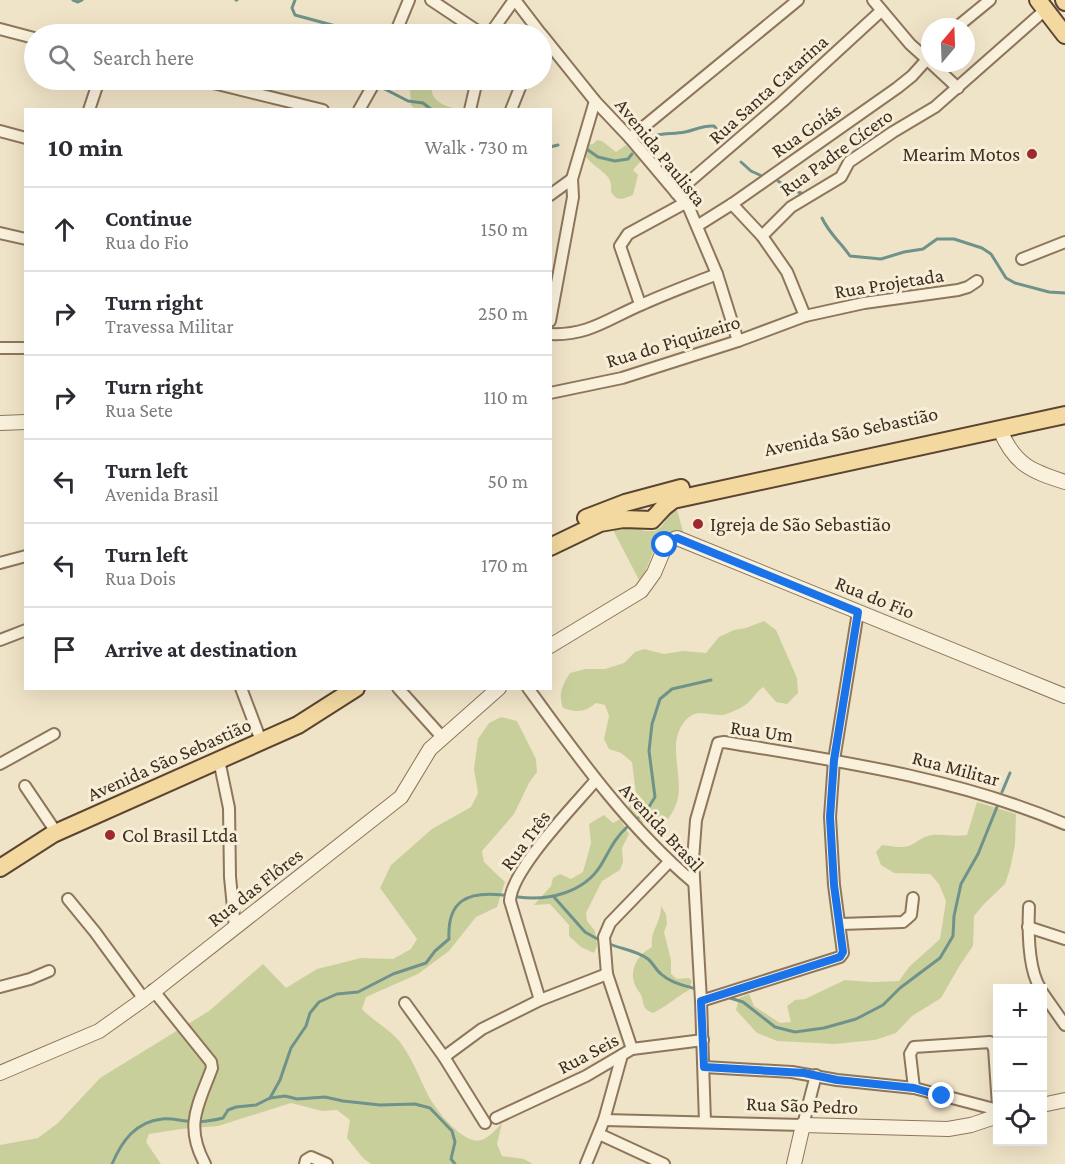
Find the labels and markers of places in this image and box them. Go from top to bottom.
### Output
place label: Mearim Motos [902,143,1020,165]
marker: Mearim Motos [1025,147,1039,161]
place label: Igreja de São Sebastião [710,513,891,536]
marker: Igreja de São Sebastião [691,517,705,531]
place label: Col Brasil Ltda [122,824,238,846]
marker: Col Brasil Ltda [103,828,117,842]

